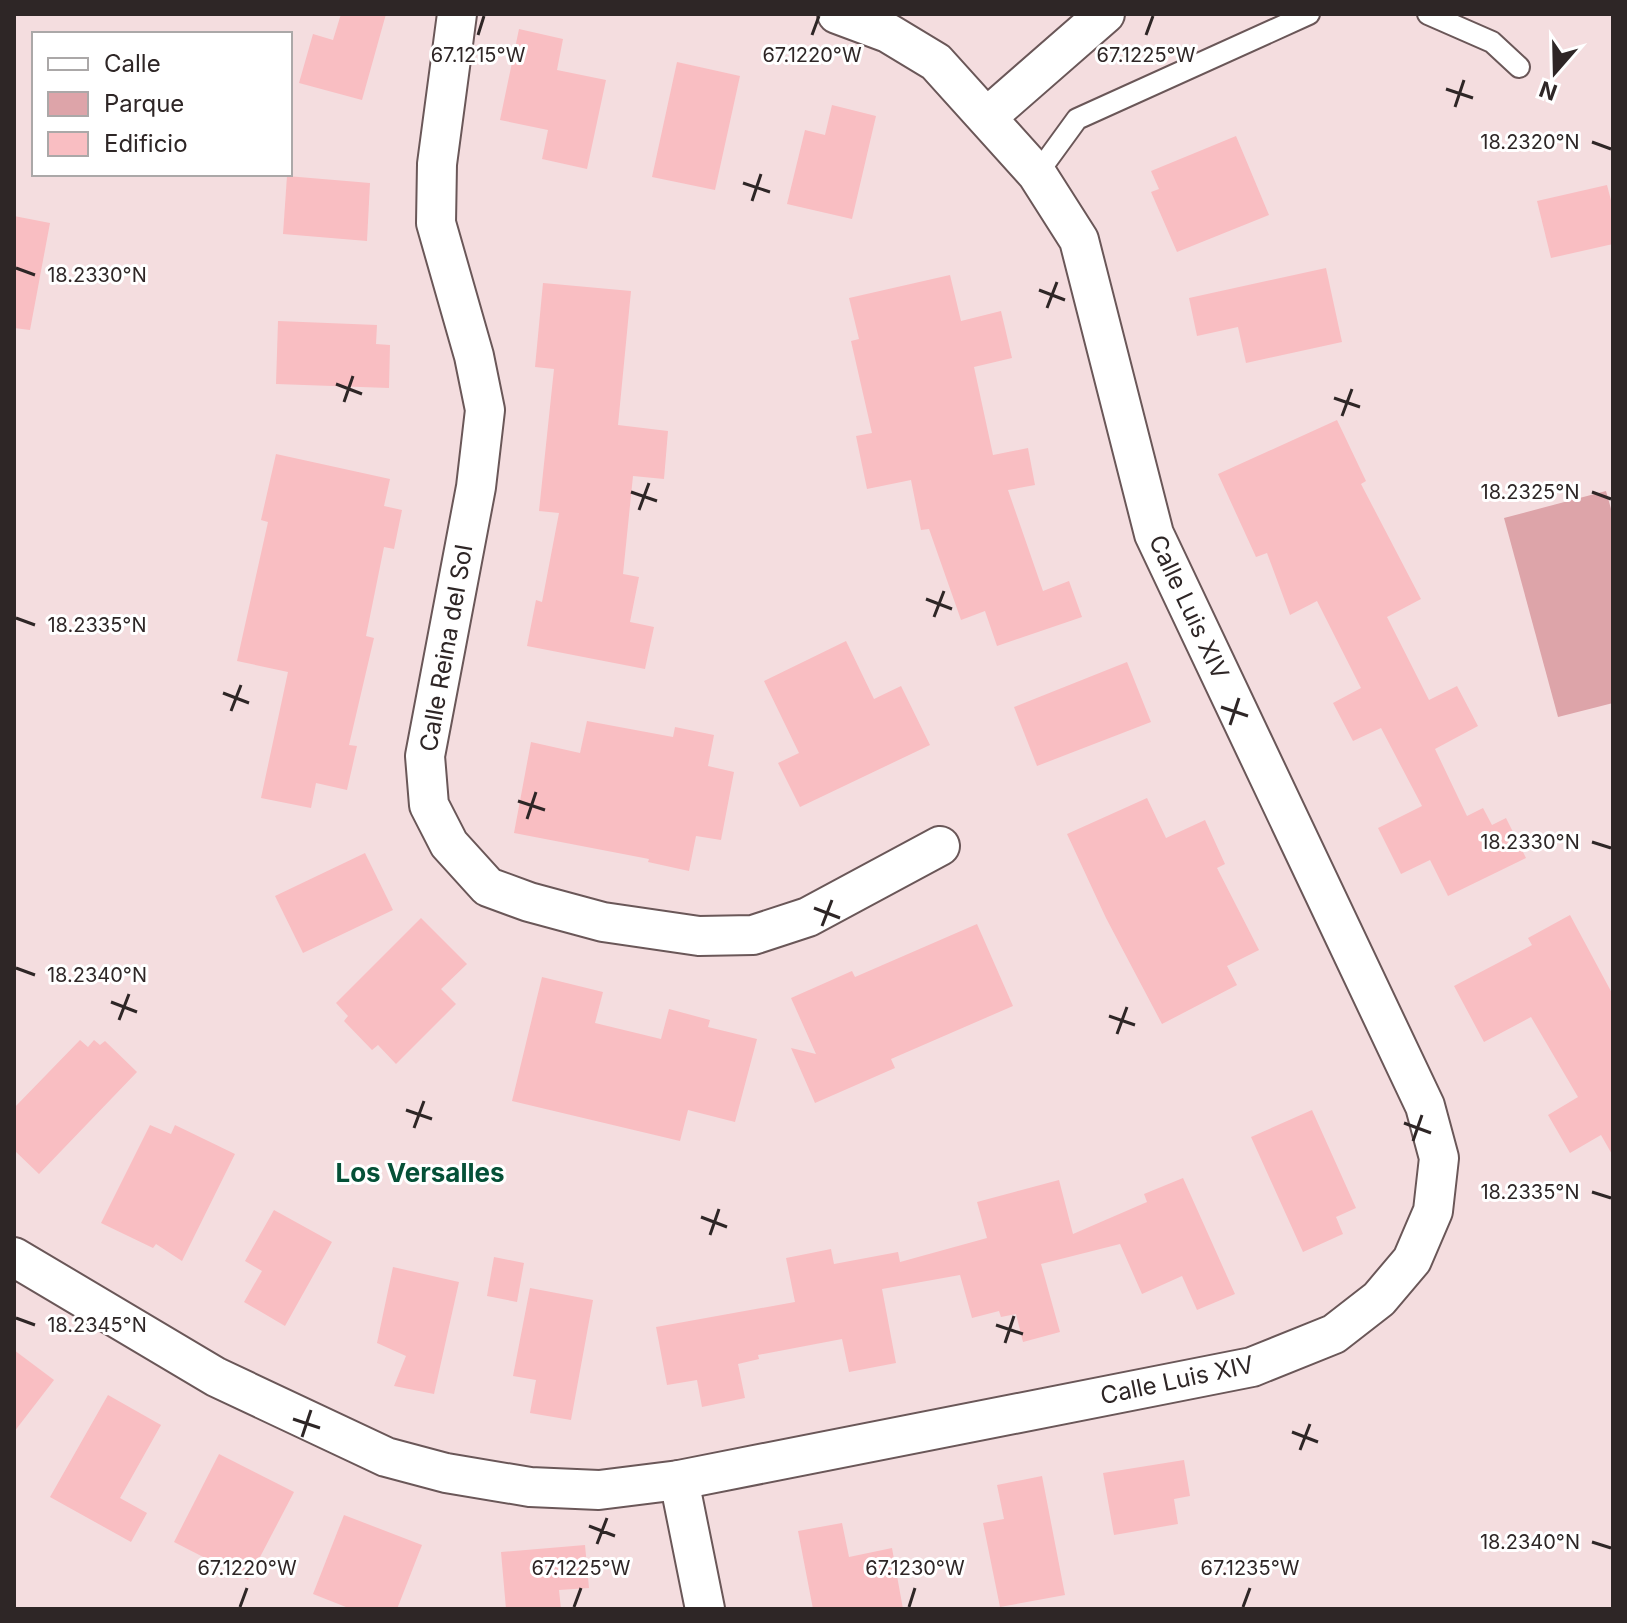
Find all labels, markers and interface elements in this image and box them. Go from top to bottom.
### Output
legend [32,32,292,176]
north arrow [1515,32,1595,112]
text: 67.1215°W [431,43,526,67]
text: 67.1220°W [762,43,862,67]
text: 67.1225°W [1097,43,1196,67]
text: Calle [104,49,161,78]
text: N [1536,76,1560,106]
text: Parque [104,89,184,118]
text: Edificio [104,129,188,158]
text: 18.2320°N [1480,130,1580,154]
text: 18.2330°N [47,263,147,287]
text: 18.2325°N [1481,480,1579,504]
street label: Calle Luis XIV [1143,530,1235,684]
street label: Calle Reina del Sol [414,542,478,754]
text: 18.2335°N [47,613,147,637]
text: 18.2330°N [1480,830,1580,854]
text: 18.2340°N [47,963,147,987]
district label: Los Versalles [335,1157,505,1188]
text: 18.2335°N [1480,1180,1580,1204]
text: 18.2345°N [47,1313,147,1337]
street label: Calle Luis XIV [1098,1350,1256,1410]
text: 18.2340°N [1480,1530,1580,1554]
text: 67.1220°W [197,1556,297,1580]
text: 67.1225°W [532,1556,631,1580]
text: 67.1230°W [865,1556,965,1580]
text: 67.1235°W [1201,1556,1300,1580]

